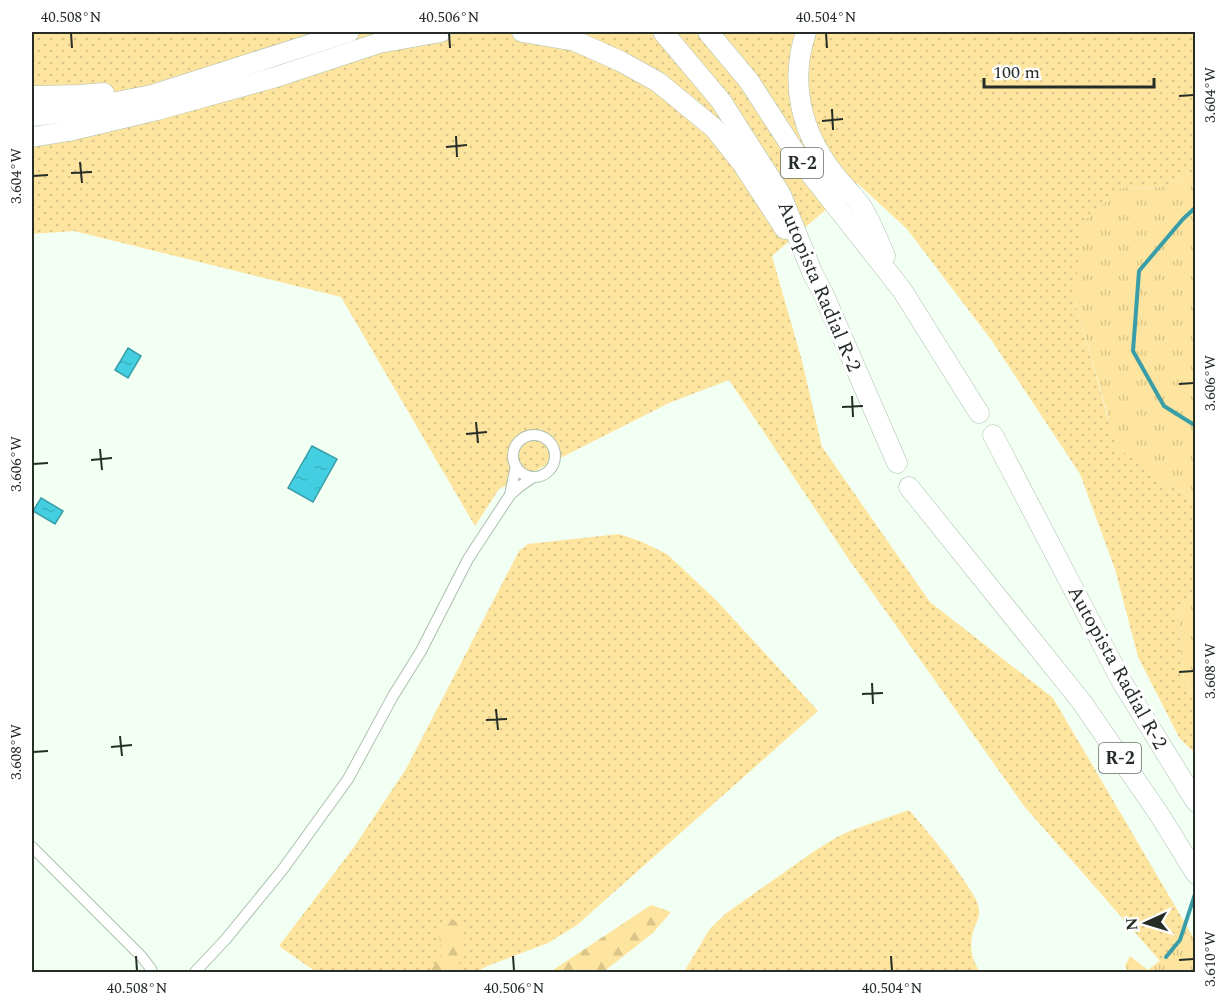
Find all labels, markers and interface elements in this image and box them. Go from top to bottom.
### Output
text: 40.508°N [41,6,101,29]
text: 40.506°N [419,6,479,29]
text: 40.504°N [796,6,856,29]
scale bar [984,51,1154,89]
text: 100 m [993,59,1040,86]
text: 3.604°W [1199,67,1222,123]
text: 3.604°W [5,148,28,204]
road number: R-2 [781,148,823,178]
street label: Autopista Radial R-2 [769,196,869,377]
text: 3.606°W [1199,355,1222,411]
text: 3.606°W [5,436,28,492]
street label: Autopista Radial R-2 [1060,580,1175,755]
text: 3.608°W [1199,643,1222,699]
text: 3.608°W [5,724,28,780]
road number: R-2 [1099,743,1141,773]
north arrow [1116,893,1176,953]
text: N [1120,917,1144,931]
text: 3.610°W [1199,931,1222,987]
text: 40.508°N [107,977,167,1000]
text: 40.506°N [484,977,544,1000]
text: 40.504°N [862,977,922,1000]

